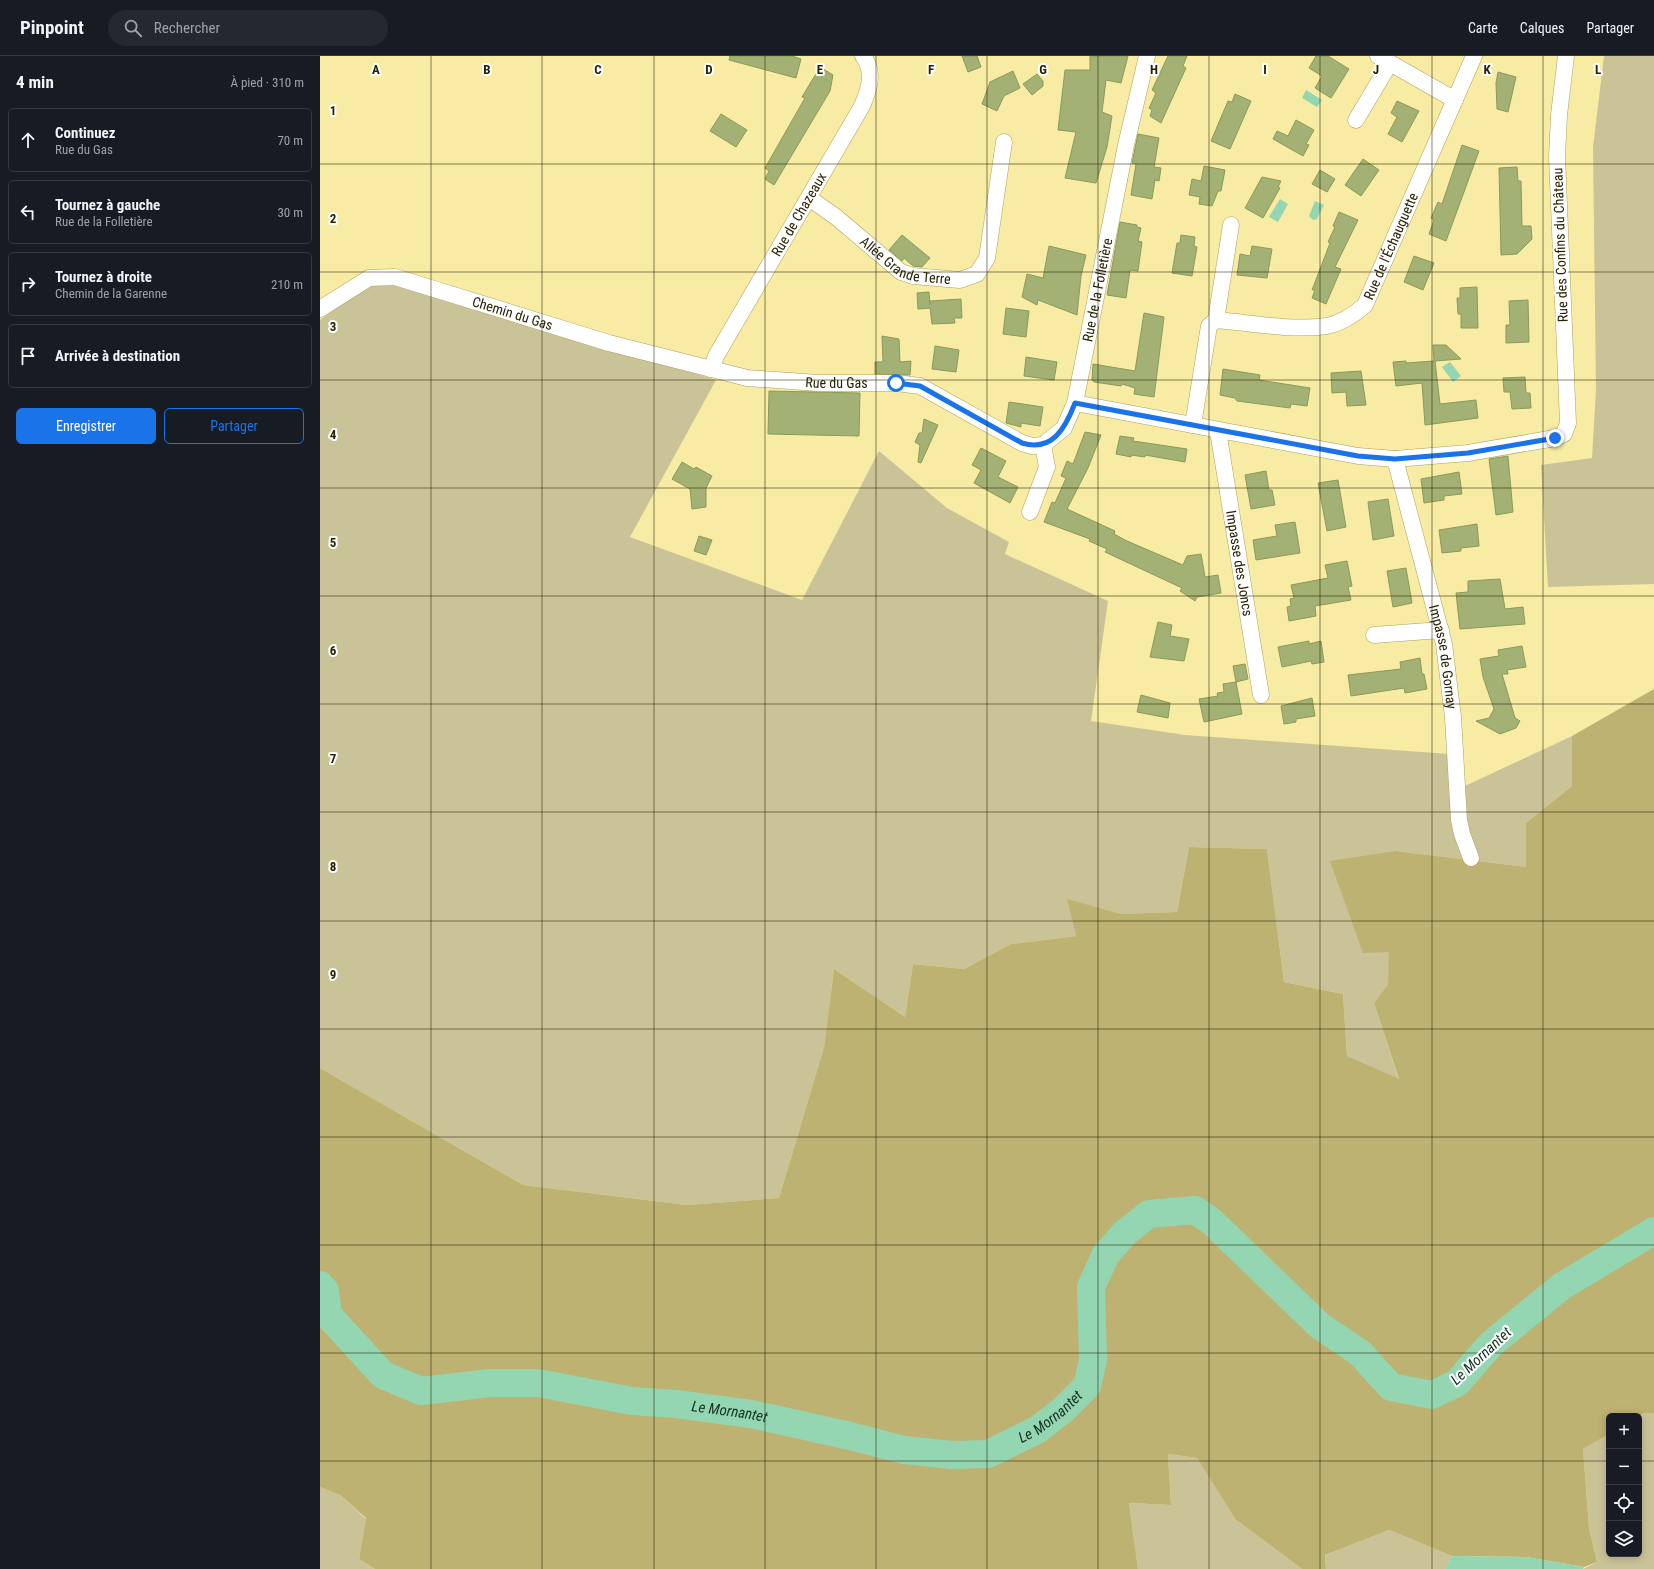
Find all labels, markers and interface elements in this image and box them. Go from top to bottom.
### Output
search box [108,10,388,46]
text: Pinpoint [20,16,84,39]
icon: search [122,17,144,39]
text: Rechercher [154,19,220,37]
text: Carte [1468,20,1498,36]
text: Calques [1520,20,1564,36]
text: Partager [1586,20,1634,36]
text: A [372,62,380,77]
text: B [483,62,491,77]
text: C [594,62,602,77]
text: D [705,62,713,77]
text: E [817,62,824,77]
text: F [928,62,934,77]
text: G [1039,62,1047,77]
text: H [1150,62,1158,77]
text: I [1263,62,1267,77]
text: J [1373,62,1379,77]
text: K [1483,62,1491,77]
text: L [1595,62,1601,77]
text: 4 min [16,72,54,92]
text: À pied · 310 m [230,75,304,90]
text: 1 [330,103,336,118]
text: Continuez [55,124,116,142]
icon: ahead [17,129,39,151]
text: 70 m [277,133,303,148]
text: Rue du Gas [55,142,113,157]
street label: Rue des Confins du Château [1549,167,1571,323]
street label: Rue de Chazeaux [768,170,829,259]
street label: Rue de l'Échauguette [1360,190,1421,302]
text: Tournez à gauche [55,196,160,214]
icon: left [17,201,39,223]
text: 30 m [277,205,303,220]
text: 2 [330,211,337,226]
text: Rue de la Folletière [55,214,153,229]
street label: Allée Grande Terre [857,233,952,287]
street label: Rue de la Folletière [1079,236,1115,343]
text: Tournez à droite [55,268,152,286]
icon: right [17,273,39,295]
text: 210 m [271,277,303,292]
text: Chemin de la Garenne [55,286,167,301]
street label: Chemin du Gas [470,293,555,333]
text: 3 [330,319,336,334]
icon: arrive [17,345,39,367]
text: Arrivée à destination [55,347,180,365]
street label: Rue du Gas [805,374,868,391]
route start [887,374,905,392]
button: Enregistrer [16,408,156,444]
button: Partager [164,408,304,444]
text: 4 [330,427,337,442]
route end [1546,429,1564,447]
street label: Impasse des Joncs [1223,509,1256,617]
text: 5 [330,535,337,550]
street label: Impasse de Gornay [1426,603,1460,710]
text: 6 [330,643,337,658]
text: 7 [330,751,337,766]
text: 8 [330,859,336,874]
text: 9 [330,967,336,982]
water label: Le Mornantet [1447,1323,1516,1389]
water label: Le Mornantet [1015,1386,1087,1447]
water label: Le Mornantet [691,1397,770,1427]
map controls [1606,1413,1642,1557]
button: + [1606,1413,1642,1449]
button: − [1606,1449,1642,1485]
button: locate [1606,1485,1642,1521]
button: layers [1606,1521,1642,1557]

